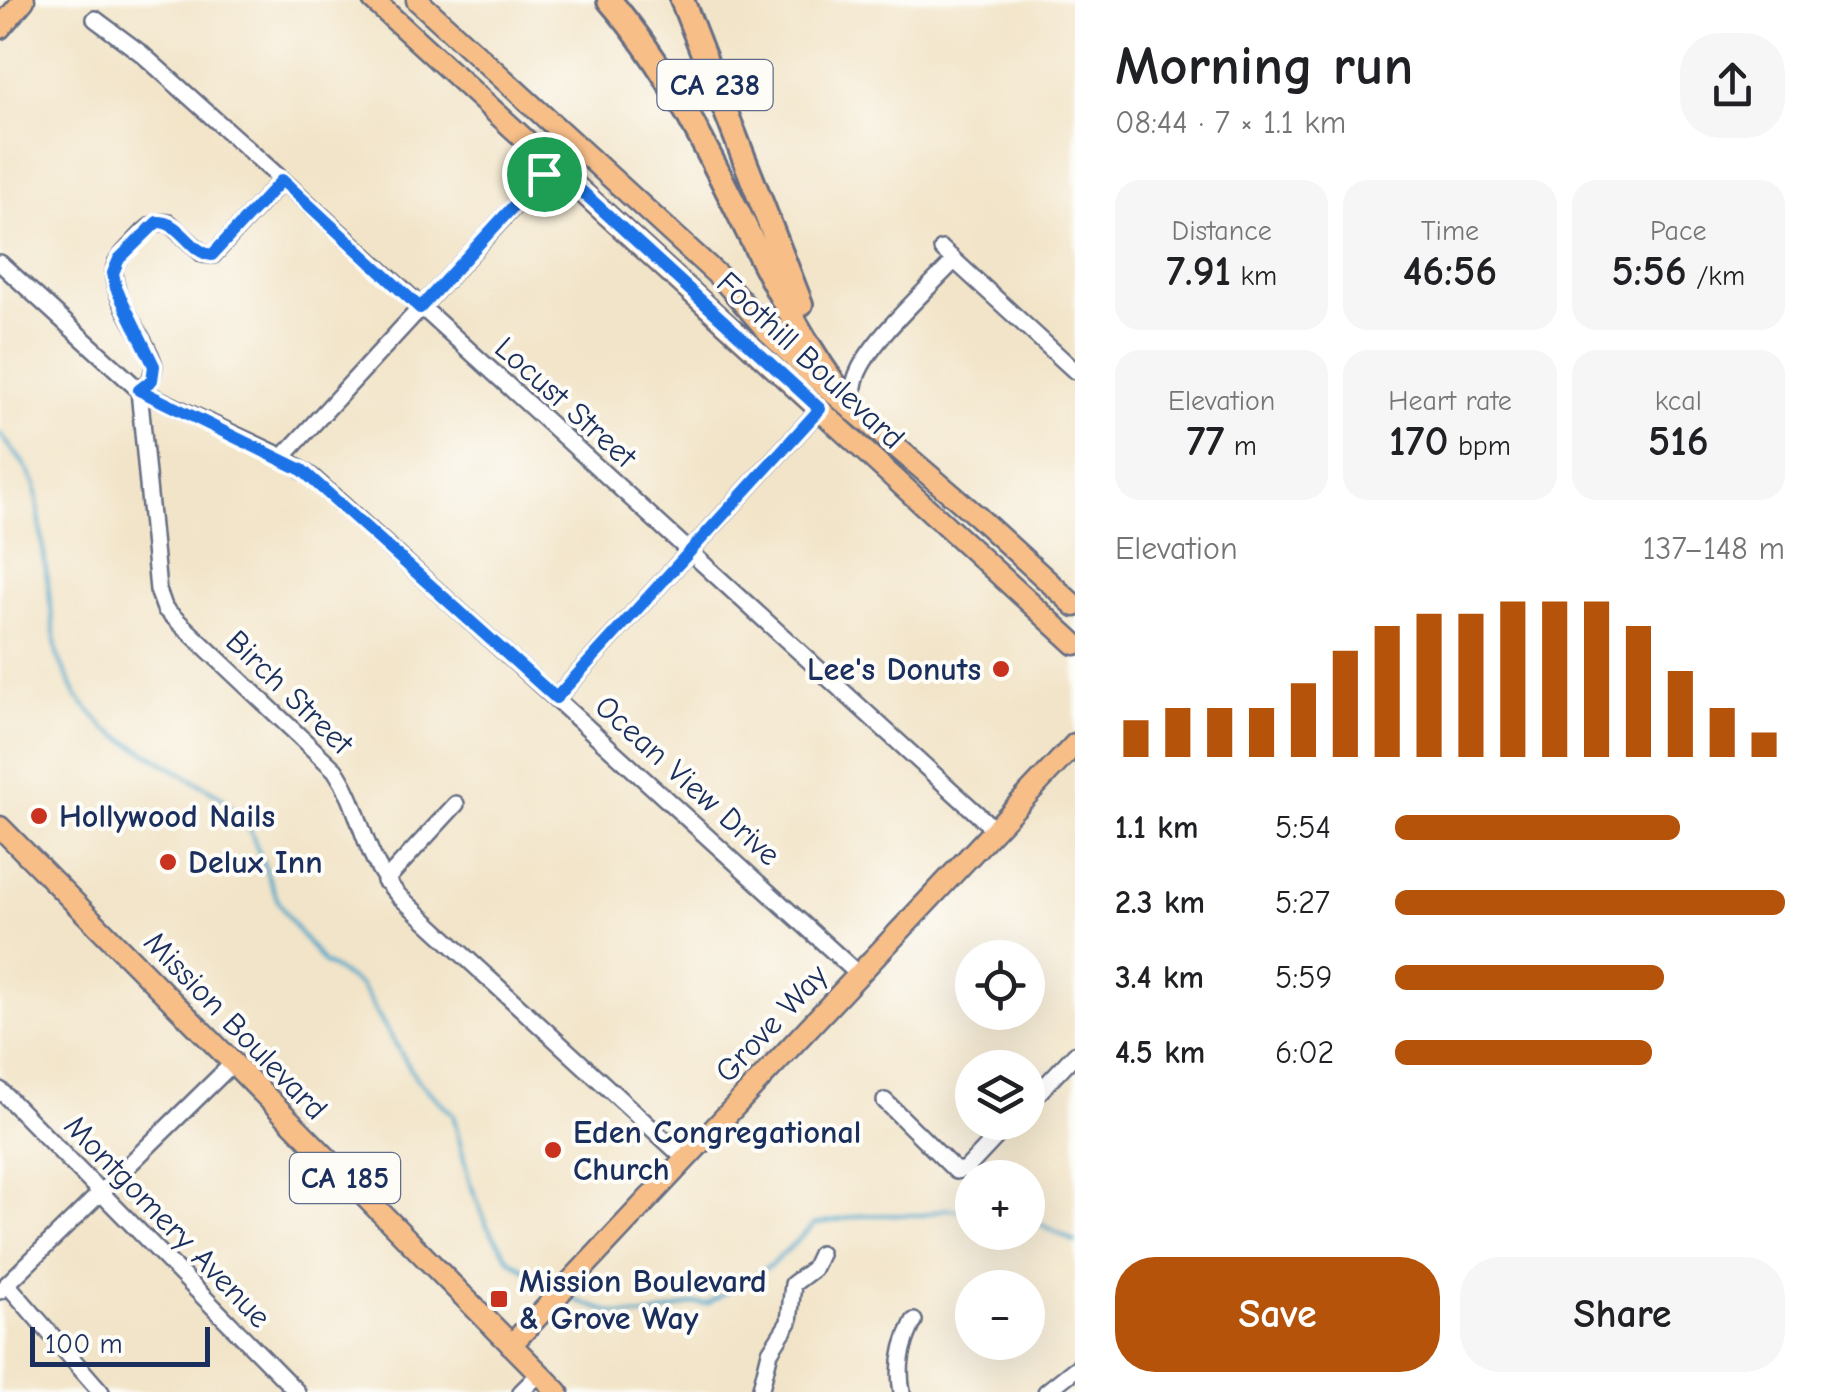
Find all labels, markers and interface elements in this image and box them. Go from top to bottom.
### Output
button: share [1680,33,1785,138]
text: Morning run [1115,34,1413,98]
road number: CA 238 [658,60,772,110]
text: 08:44 · 7 × 1.1 km [1115,104,1346,141]
pin [502,132,587,217]
icon: arrive [517,147,572,202]
text: Distance [1172,215,1272,247]
text: Time [1421,215,1479,247]
text: Pace [1650,215,1707,247]
text: 7.91 [1166,247,1231,296]
text: 46:56 [1403,247,1497,296]
text: 5:56 [1612,247,1687,296]
text: km [1231,260,1277,292]
text: /km [1687,260,1745,292]
street label: Foothill Boulevard [709,264,912,457]
street label: Locust Street [487,329,645,476]
text: Elevation [1168,385,1275,417]
text: Heart rate [1388,385,1512,417]
text: kcal [1655,385,1702,417]
text: 77 [1187,417,1224,466]
text: 170 [1389,417,1449,466]
text: 516 [1648,417,1709,466]
text: m [1224,430,1257,462]
text: bpm [1449,430,1511,462]
text: Elevation [1115,530,1238,567]
text: 137–148 m [1643,530,1785,567]
street label: Birch Street [218,623,361,763]
place label: Lee's Donuts [807,651,981,688]
marker: Lee's Donuts [990,658,1012,680]
street label: Ocean View Drive [588,688,788,873]
place label: Hollywood Nails [59,798,275,835]
marker: Hollywood Nails [28,805,50,827]
text: 1.1 km [1115,809,1198,846]
text: 5:54 [1275,809,1331,846]
place label: Delux Inn [188,844,323,881]
marker: Delux Inn [157,851,179,873]
text: 2.3 km [1115,884,1205,921]
text: 5:27 [1275,884,1330,921]
street label: Mission Boulevard [136,924,335,1127]
map controls [955,940,1045,1360]
button: locate [955,940,1045,1030]
street label: Grove Way [708,956,836,1090]
text: 3.4 km [1115,959,1204,996]
text: 5:59 [1275,959,1332,996]
text: 4.5 km [1115,1034,1205,1071]
text: 6:02 [1275,1034,1334,1071]
button: layers [955,1050,1045,1140]
street label: Montgomery Avenue [57,1107,279,1335]
place label: Eden Congregational Church [573,1114,861,1188]
marker: Eden Congregational Church [542,1139,564,1161]
road number: CA 185 [290,1153,400,1203]
button: + [955,1160,1045,1250]
button: Save [1115,1257,1440,1372]
button: Share [1460,1257,1785,1372]
place label: Mission Boulevard & Grove Way [519,1263,767,1337]
button: − [955,1270,1045,1360]
marker: Mission Boulevard & Grove Way [488,1288,510,1310]
scale bar [30,1322,210,1366]
text: 100 m [45,1328,123,1360]

